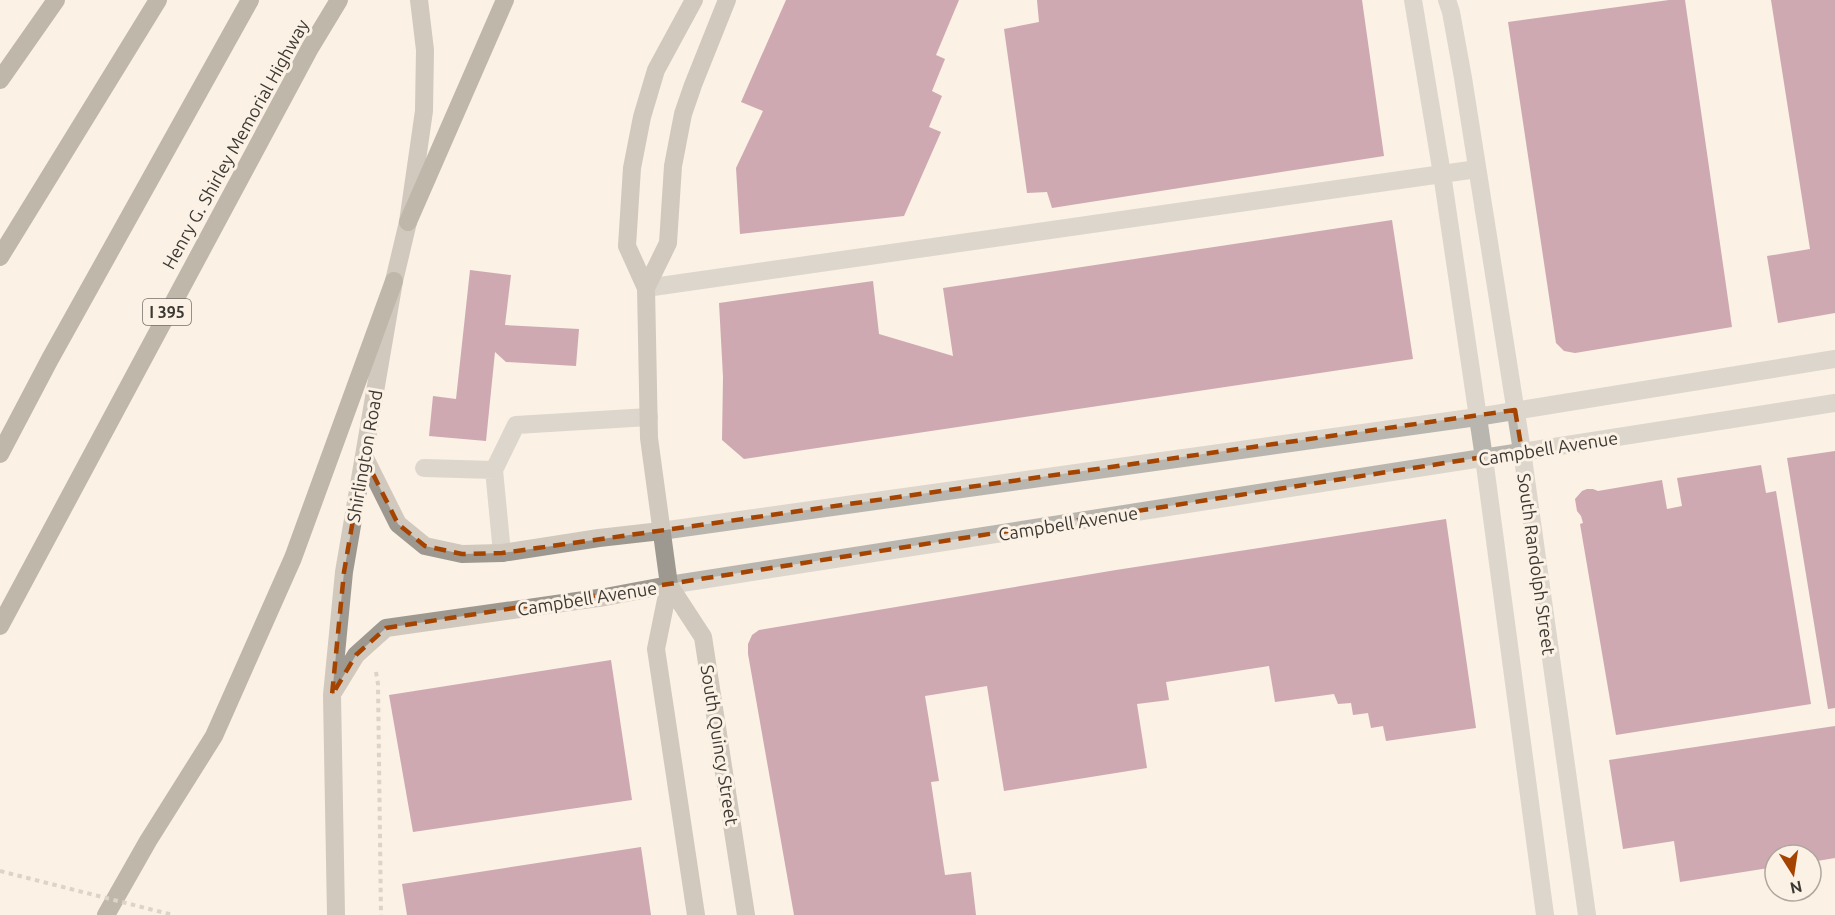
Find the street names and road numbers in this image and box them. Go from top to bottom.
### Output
street label: Henry G. Shirley Memorial Highway [158,15,312,272]
road number: I 395 [143,299,191,325]
street label: Shirlington Road [343,388,385,524]
street label: Campbell Avenue [1477,427,1619,469]
street label: South Randolph Street [1514,472,1560,656]
street label: Campbell Avenue [997,502,1139,544]
street label: Campbell Avenue [516,577,658,619]
street label: South Quincy Street [696,663,743,827]

